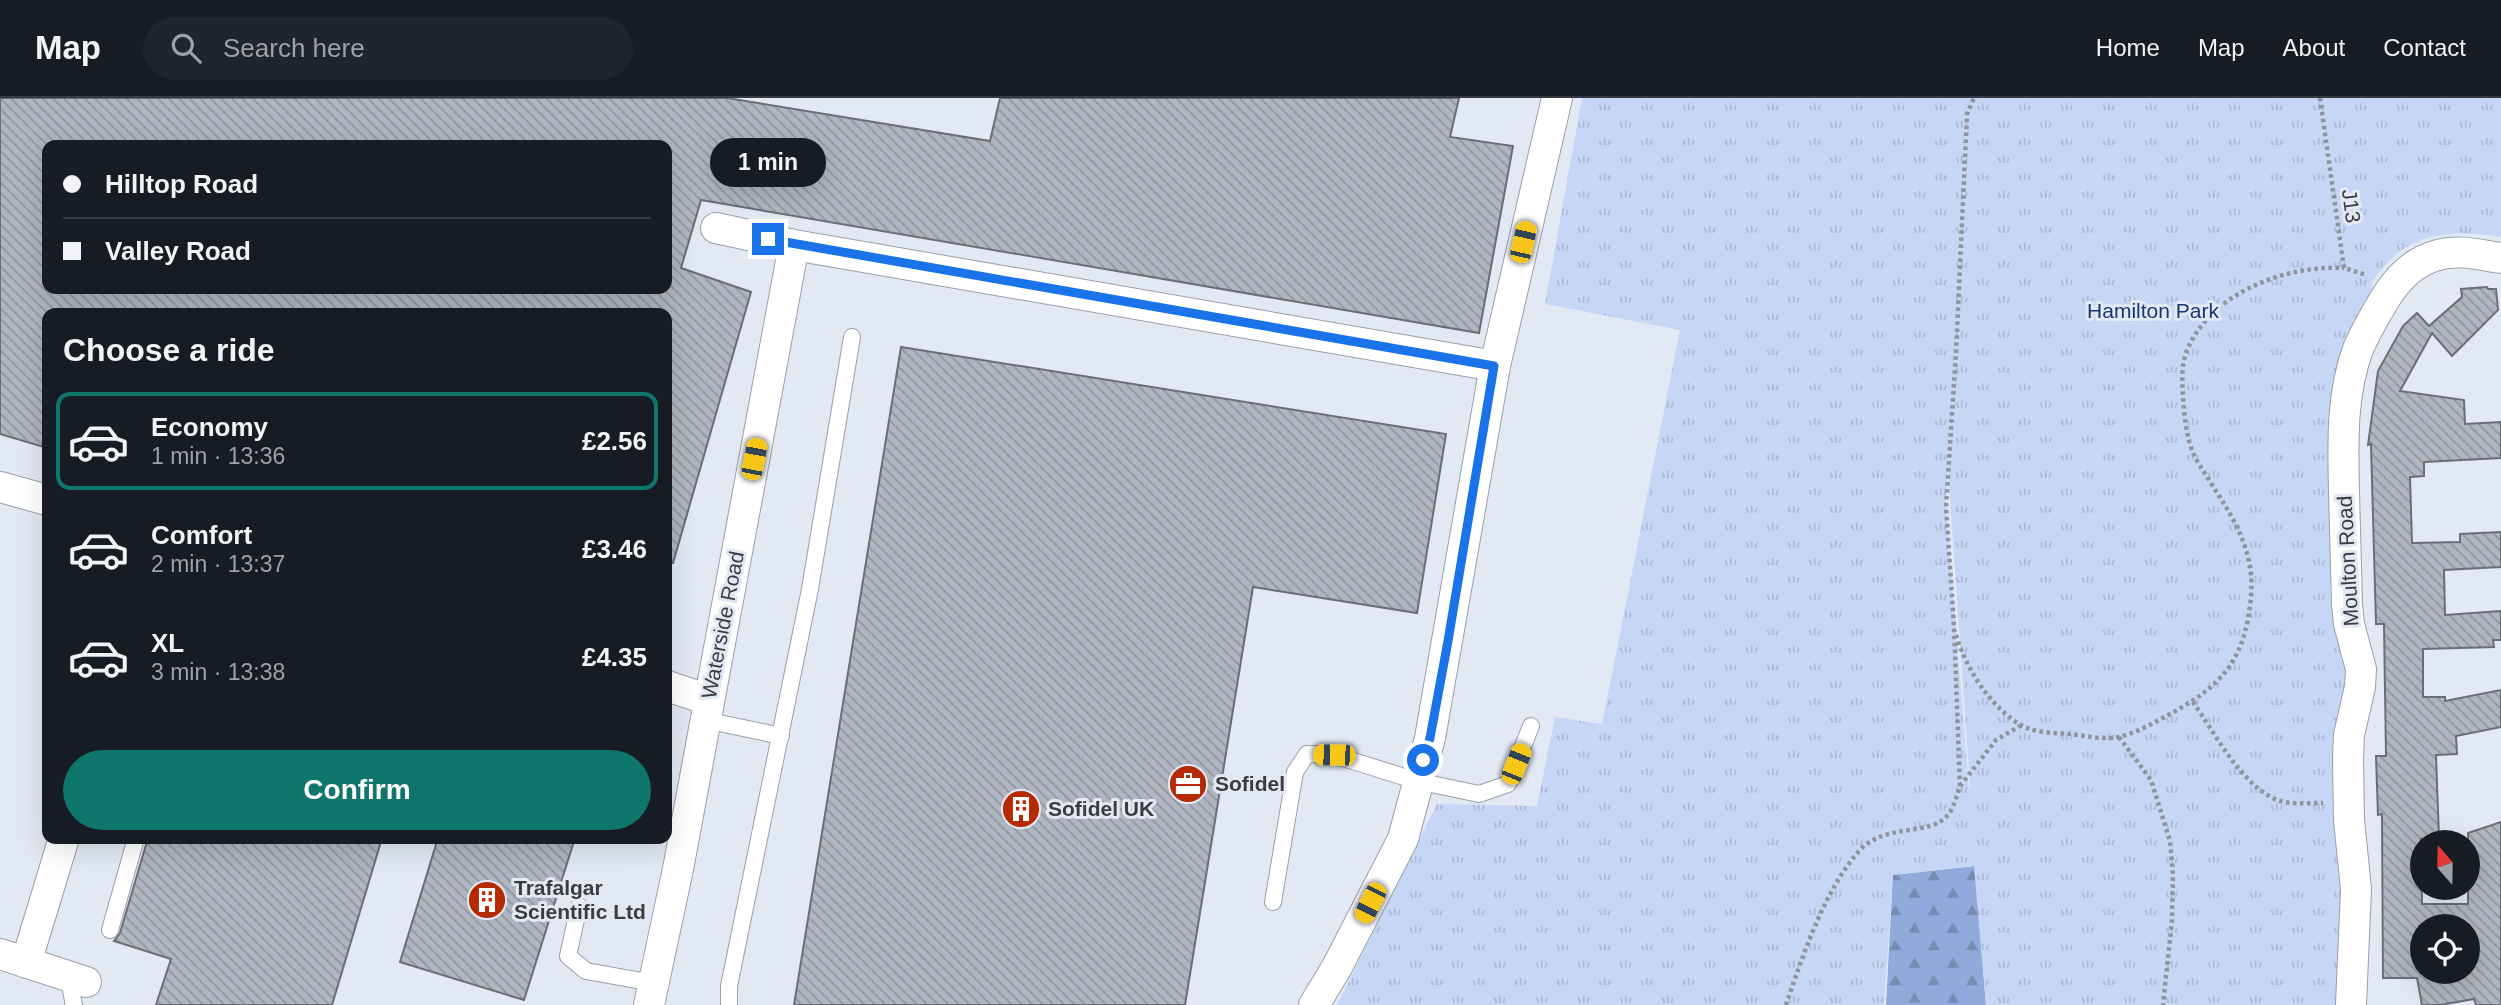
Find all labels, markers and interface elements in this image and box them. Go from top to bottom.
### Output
search box [143,17,633,80]
text: Map [35,29,101,66]
icon: search [167,29,205,67]
text: Search here [223,33,365,63]
text: Home [2096,34,2160,61]
text: Map [2198,34,2245,61]
text: About [2283,34,2345,61]
text: Contact [2383,34,2466,61]
callout: 1 min [710,138,826,186]
text: 1 min [738,149,798,175]
text: Hilltop Road [105,169,258,199]
street label: J13 [2338,188,2365,224]
car [1509,219,1538,265]
route end [752,223,784,255]
text: Valley Road [105,236,251,266]
park label: Hamilton Park [2087,299,2219,322]
text: Choose a ride [63,332,275,368]
icon: car [67,410,130,473]
text: Economy [151,412,268,442]
text: £2.56 [582,426,647,456]
car [740,436,769,482]
text: 1 min · 13:36 [151,443,285,469]
street label: Moulton Road [2333,495,2362,627]
icon: car [67,518,130,581]
text: Comfort [151,520,252,550]
text: £3.46 [582,534,647,564]
street label: Waterside Road [697,549,748,701]
text: 2 min · 13:37 [151,551,285,577]
icon: car [67,626,130,689]
text: XL [151,628,184,658]
text: £4.35 [582,642,647,672]
text: 3 min · 13:38 [151,659,285,685]
car [1499,741,1534,787]
car [1313,744,1356,766]
route start [1407,744,1439,776]
button: Confirm [63,750,651,830]
office icon: Sofidel [1167,763,1209,805]
place label: Sofidel [1215,772,1285,795]
building icon: Sofidel UK [1000,788,1042,830]
place label: Sofidel UK [1048,797,1154,820]
north arrow [2410,830,2480,900]
map controls [2410,830,2480,984]
place label: Trafalgar Scientific Ltd [514,876,646,923]
building icon: Trafalgar Scientific Ltd [466,879,508,921]
car [1352,880,1389,926]
button: locate [2410,914,2480,984]

